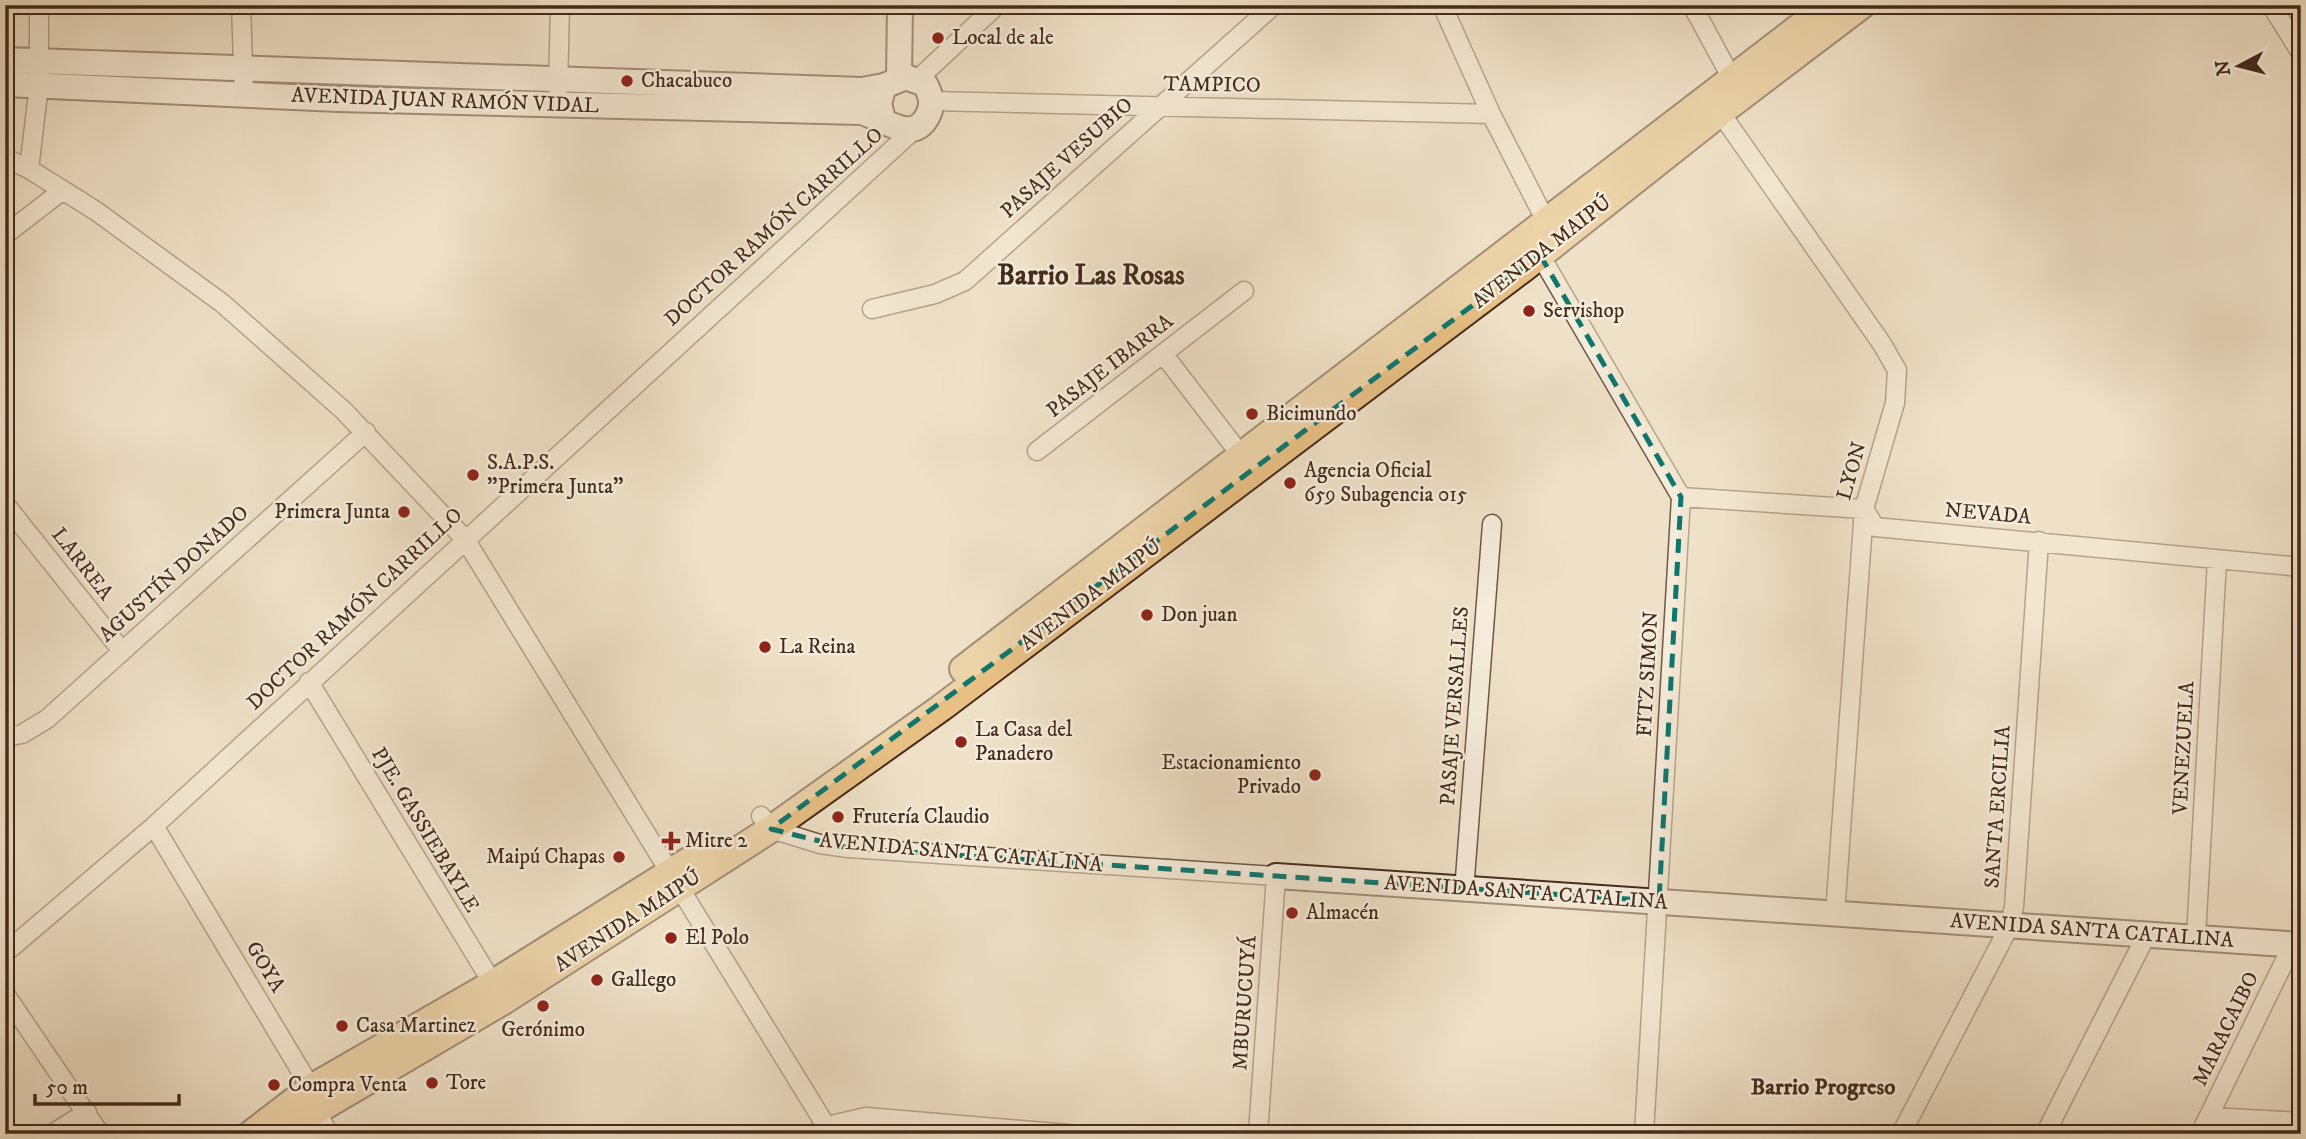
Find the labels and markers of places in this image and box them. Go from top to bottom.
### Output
place label: Local de ale [952,25,1054,51]
marker: Local de ale [930,30,946,46]
place label: Chacabuco [641,68,732,94]
marker: Chacabuco [619,73,635,89]
place label: Servishop [1543,298,1624,324]
marker: Servishop [1521,303,1537,319]
place label: Bicimundo [1266,401,1356,427]
marker: Bicimundo [1244,406,1260,422]
place label: S.A.P.S. "Primera Junta" [487,450,623,500]
place label: Agencia Oficial 659 Subagencia 015 [1304,458,1467,508]
marker: S.A.P.S. "Primera Junta" [465,467,481,483]
marker: Agencia Oficial 659 Subagencia 015 [1282,475,1298,491]
place label: Primera Junta [274,499,390,525]
marker: Primera Junta [396,504,412,520]
place label: Don juan [1161,602,1237,628]
marker: Don juan [1139,607,1155,623]
place label: La Reina [779,634,856,660]
marker: La Reina [757,639,773,655]
place label: La Casa del Panadero [975,717,1073,767]
marker: La Casa del Panadero [953,734,969,750]
place label: Estacionamiento Privado [1161,750,1301,800]
marker: Estacionamiento Privado [1307,767,1323,783]
place label: Frutería Claudio [852,804,989,830]
marker: Frutería Claudio [830,809,846,825]
place label: Mitre 2 [685,828,748,854]
marker: Mitre 2 [663,833,679,849]
place label: Maipú Chapas [486,844,605,870]
marker: Maipú Chapas [611,849,627,865]
place label: Almacén [1306,900,1379,926]
marker: Almacén [1284,905,1300,921]
place label: El Polo [685,925,749,951]
marker: El Polo [663,930,679,946]
place label: Gallego [611,967,676,993]
marker: Gallego [589,972,605,988]
marker: Gerónimo [535,998,551,1014]
place label: Casa Martinez [356,1013,476,1039]
place label: Gerónimo [501,1017,585,1043]
marker: Casa Martinez [334,1018,350,1034]
place label: Tore [446,1070,487,1096]
place label: Compra Venta [288,1072,407,1098]
marker: Tore [424,1075,440,1091]
marker: Compra Venta [266,1077,282,1093]

